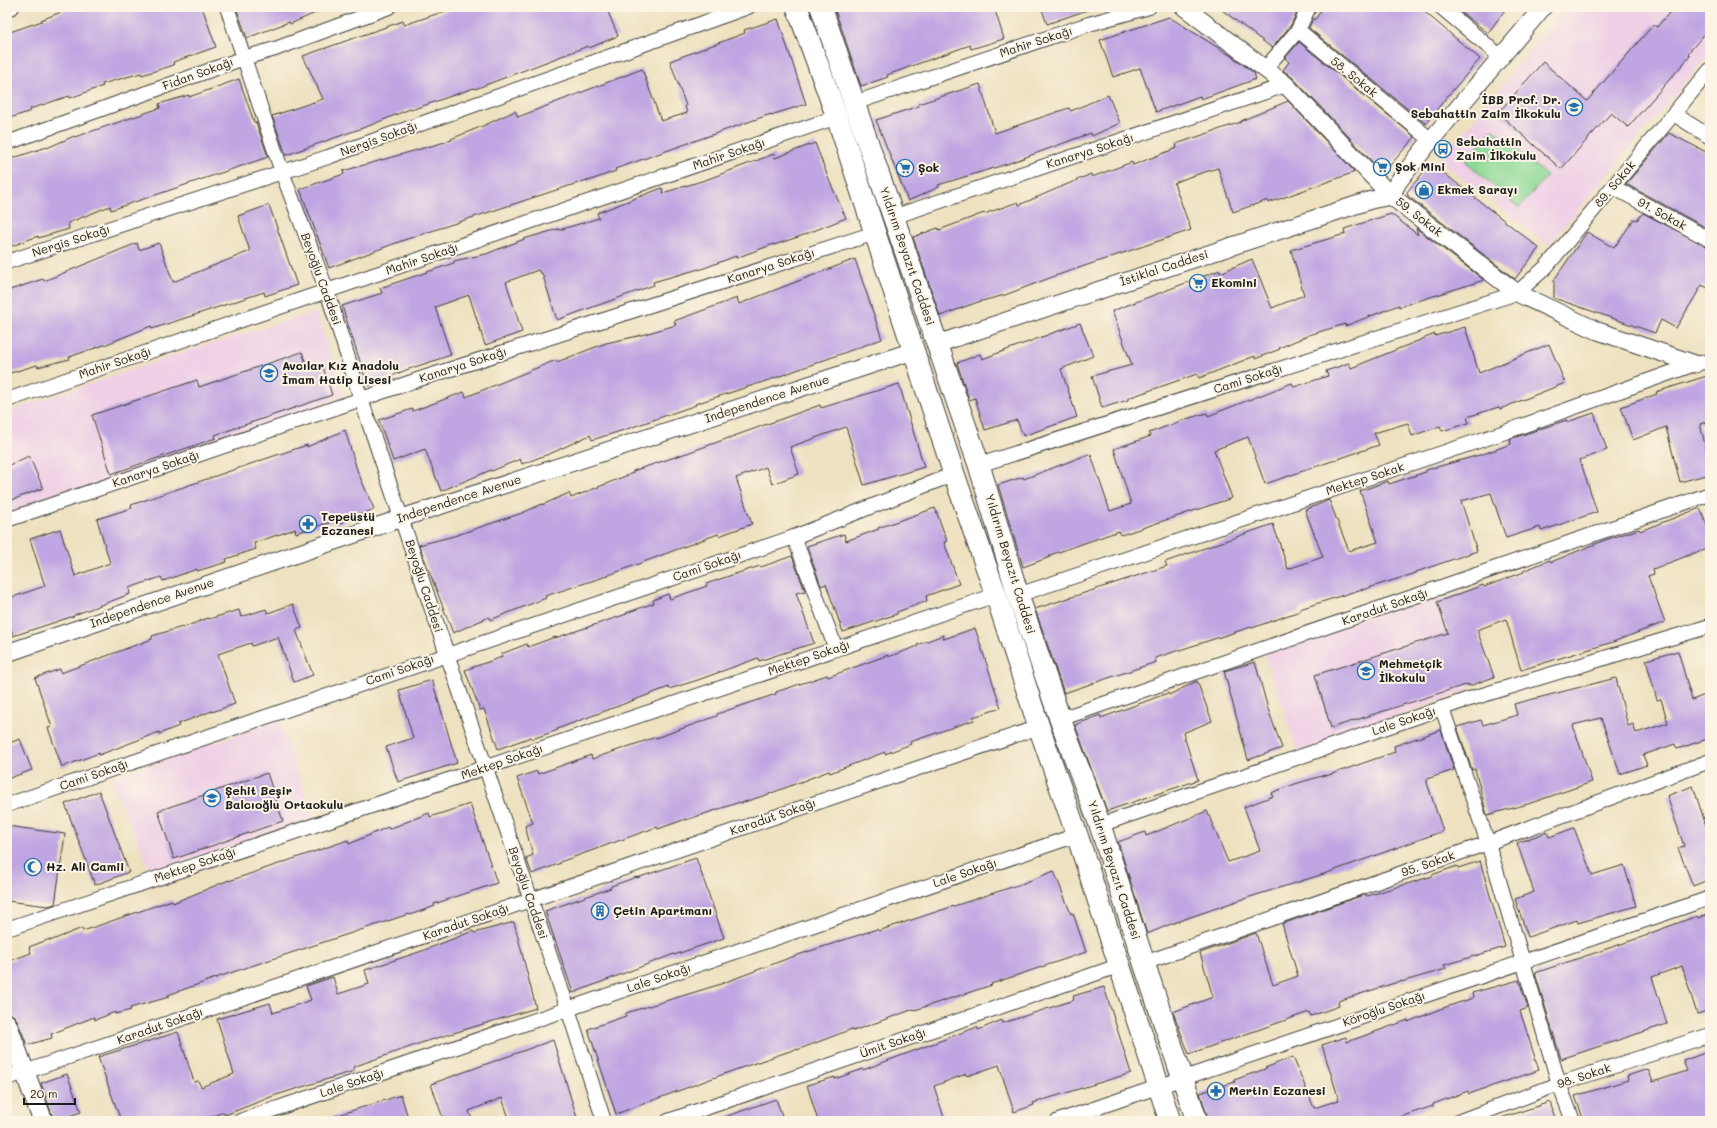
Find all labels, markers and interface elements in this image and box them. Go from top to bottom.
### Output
street label: Mahir Sokağı [997,22,1074,60]
street label: 58. Sokak [1328,52,1381,100]
street label: Fidan Sokağı [160,53,235,93]
place label: İBB Prof. Dr. Sebahattin Zaim İlkokulu [1411,91,1561,121]
school or university icon: İBB Prof. Dr. Sebahattin Zaim İlkokulu [1564,97,1584,117]
street label: Nergis Sokağı [338,117,419,159]
street label: Kanarya Sokağı [1044,128,1135,172]
street label: Mahir Sokağı [690,133,767,173]
place label: Sebahattin Zaim İlkokulu [1456,133,1536,163]
bus stop icon: Sebahattin Zaim İlkokulu [1433,139,1453,159]
supermarket icon: Şok Mini [1372,157,1392,177]
street label: 89. Sokak [1590,157,1638,210]
supermarket icon: Şok [895,158,915,178]
place label: Şok Mini [1395,158,1445,174]
place label: Şok [918,159,939,175]
shop icon: Ekmek Sarayı [1414,180,1434,200]
place label: Ekmek Sarayı [1437,181,1518,197]
street label: Yıldırım Beyazıt Caddesi [877,184,939,327]
street label: 59. Sokak [1393,193,1446,240]
street label: 91. Sokak [1635,193,1690,233]
street label: Nergis Sokağı [30,220,112,260]
street label: Beyoğlu Caddesi [298,230,346,327]
street label: Mahir Sokağı [383,238,460,278]
street label: Kanarya Sokağı [725,243,816,287]
street label: İstiklal Caddesi [1117,245,1210,289]
supermarket icon: Ekomini [1188,273,1208,293]
place label: Ekomini [1211,274,1257,290]
street label: Mahir Sokağı [76,342,153,382]
street label: Kanarya Sokağı [417,342,508,386]
place label: Avcılar Kız Anadolu İmam Hatip Lisesi [282,357,399,387]
street label: Cami Sokağı [1211,359,1284,397]
school or university icon: Avcılar Kız Anadolu İmam Hatip Lisesi [259,363,279,383]
street label: Independence Avenue [702,370,831,426]
street label: Kanarya Sokağı [110,446,201,490]
street label: Mektep Sokak [1324,458,1406,498]
street label: Independence Avenue [394,470,523,526]
street label: Yıldırım Beyazıt Caddesi [982,492,1040,636]
place label: Tepeüstü Eczanesi [321,508,375,538]
pharmacy icon: Tepeüstü Eczanesi [298,514,318,534]
street label: Beyoğlu Caddesi [402,537,448,634]
street label: Cami Sokağı [670,546,743,584]
street label: Independence Avenue [88,573,216,631]
street label: Karadut Sokağı [1340,584,1430,628]
street label: Mektep Sokağı [766,636,852,679]
street label: Cami Sokağı [363,650,436,688]
place label: Mehmetçik İlkokulu [1379,655,1443,685]
school or university icon: Mehmetçik İlkokulu [1356,661,1376,681]
street label: Lale Sokağı [1370,702,1438,738]
street label: Mektep Sokağı [459,740,545,783]
street label: Cami Sokağı [57,755,130,793]
place label: Şehit Beşir Balcıoğlu Ortaokulu [225,782,344,812]
school or university icon: Şehit Beşir Balcıoğlu Ortaokulu [202,788,222,808]
street label: Karadut Sokağı [728,794,818,838]
street label: Yıldırım Beyazıt Caddesi [1085,798,1145,941]
street label: Mektep Sokağı [152,843,238,886]
street label: Beyoğlu Caddesi [506,844,552,941]
street label: 95. Sokak [1399,846,1457,880]
street label: Lale Sokağı [931,854,999,890]
mosque icon: Hz. Ali Camii [23,857,43,877]
place label: Hz. Ali Camii [46,858,124,874]
street label: Karadut Sokağı [421,899,511,943]
building icon: Çetin Apartmanı [590,901,610,921]
place label: Çetin Apartmanı [613,902,713,918]
street label: Lale Sokağı [625,959,693,995]
street label: Köroğlu Sokağı [1340,986,1427,1030]
street label: Karadut Sokağı [115,1003,205,1047]
street label: Ümit Sokağı [858,1023,928,1061]
street label: 98. Sokak [1555,1059,1613,1091]
street label: Lale Sokağı [318,1064,386,1100]
scale bar [24,1080,75,1106]
pharmacy icon: Mertin Eczanesi [1206,1081,1226,1101]
place label: Mertin Eczanesi [1229,1082,1326,1098]
text: 20 m [30,1085,58,1101]

